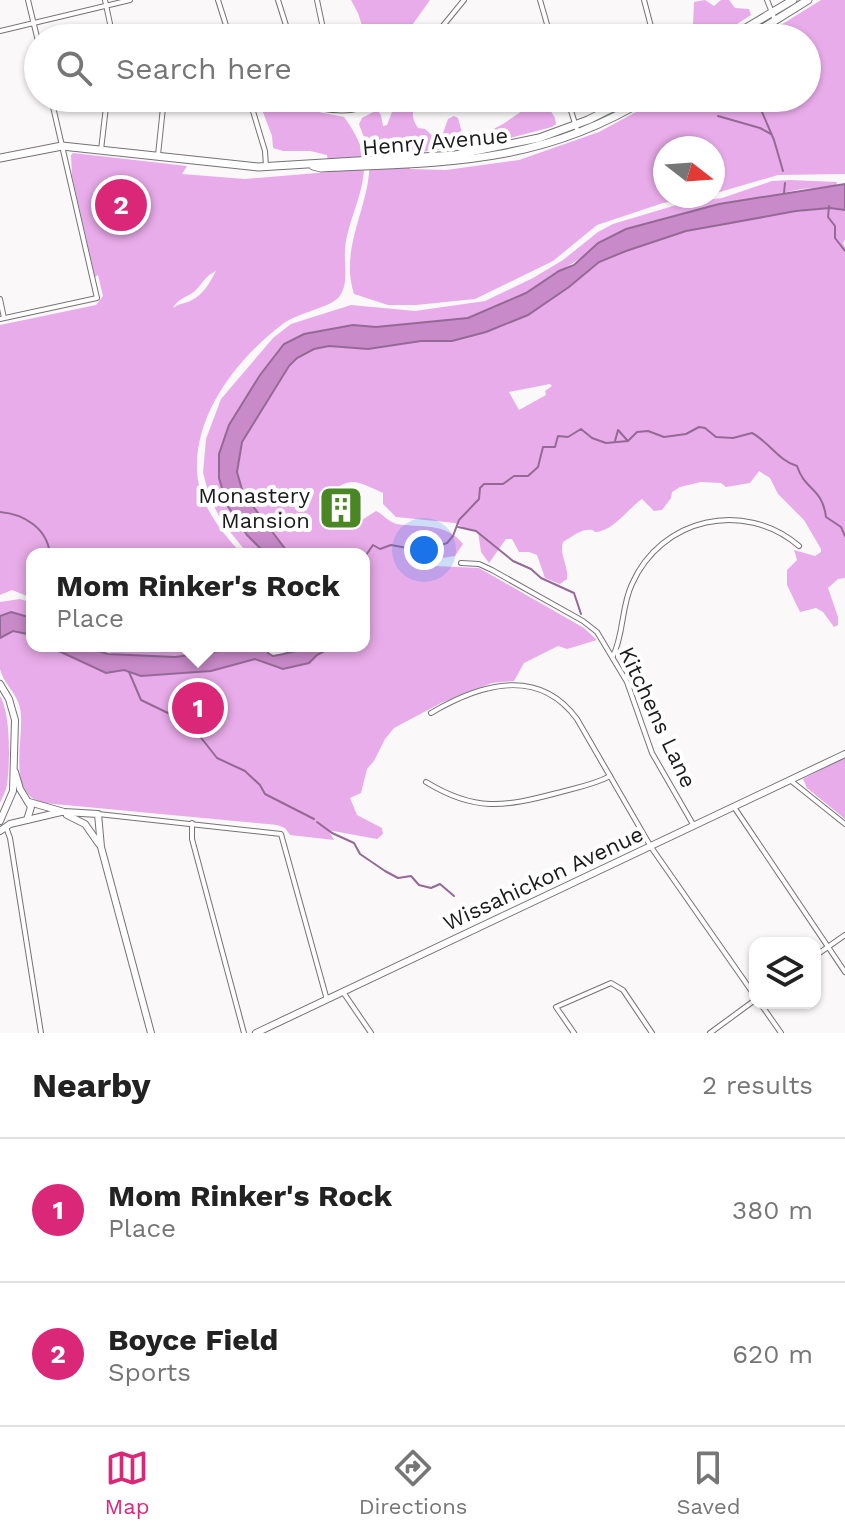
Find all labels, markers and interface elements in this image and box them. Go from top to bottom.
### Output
search box [24,24,821,112]
icon: search [52,46,96,90]
text: Search here [116,51,292,86]
street label: Henry Avenue [361,123,509,160]
north arrow [653,136,725,208]
pin: 2 [95,175,147,235]
place label: Monastery Mansion [198,483,311,533]
building icon: Monastery Mansion [317,484,365,532]
your location [404,530,444,570]
popup [26,548,370,652]
text: Mom Rinker's Rock [56,568,340,603]
text: Place [56,603,124,633]
street label: Kitchens Lane [614,643,701,792]
pin: 1 [172,678,224,738]
street label: Wissahickon Avenue [439,821,647,936]
map controls [749,937,821,1009]
button: layers [749,937,821,1009]
text: Nearby [32,1065,151,1105]
text: 2 results [702,1070,813,1100]
text: Mom Rinker's Rock [108,1178,392,1213]
text: 1 [52,1195,64,1225]
text: 380 m [732,1195,813,1225]
text: Place [108,1213,176,1243]
text: Boyce Field [108,1322,278,1357]
text: 2 [50,1339,66,1369]
text: 620 m [732,1339,813,1369]
text: Sports [108,1357,191,1387]
tab: Map [105,1446,149,1519]
tab: Directions [359,1446,467,1519]
tab: Saved [677,1446,740,1519]

